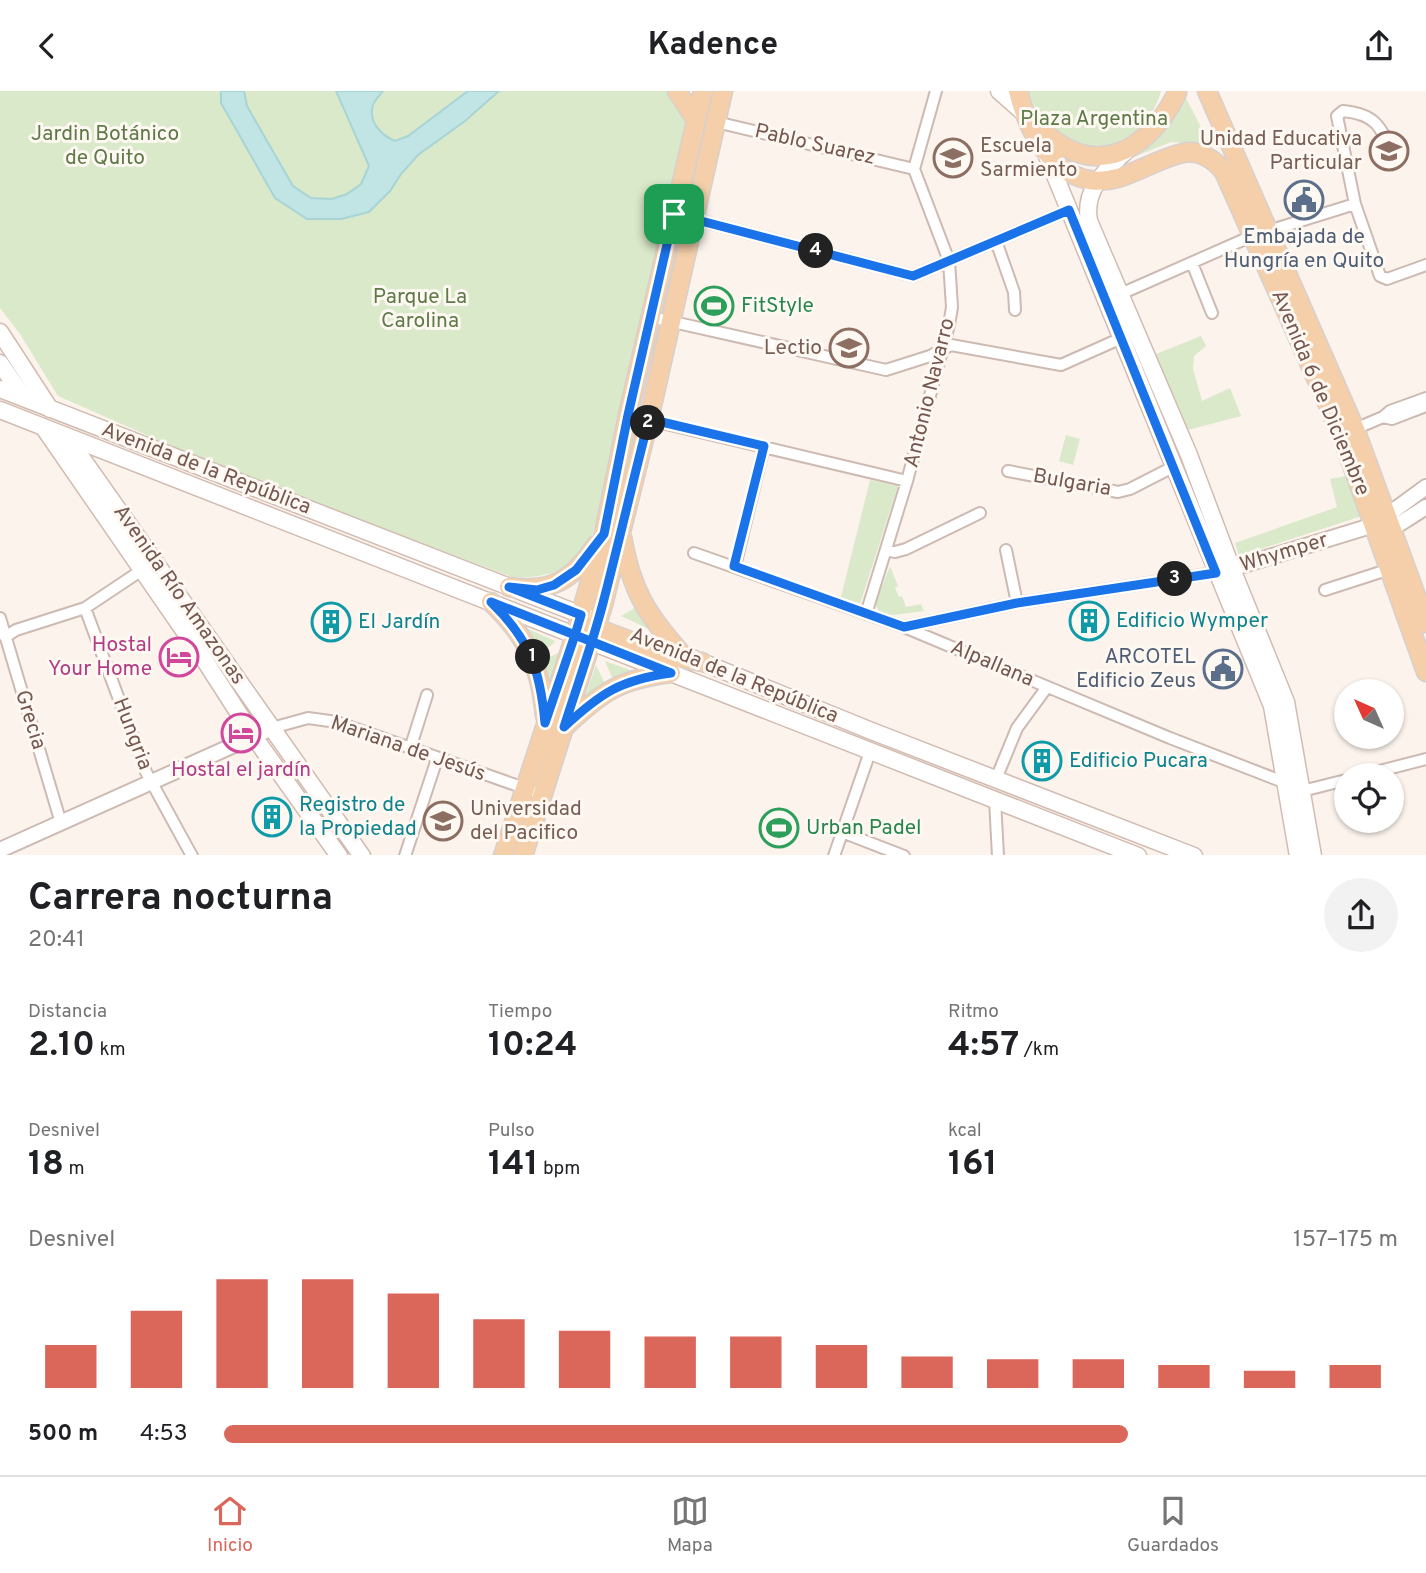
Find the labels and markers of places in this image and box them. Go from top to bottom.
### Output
place label: Unidad Educativa Particular [1200,126,1362,177]
school or university icon: Unidad Educativa Particular [1368,130,1410,172]
place label: Escuela Sarmiento [980,133,1078,184]
school or university icon: Escuela Sarmiento [932,137,974,179]
public building icon: Embajada de Hungría en Quito [1283,179,1325,221]
pin [644,184,704,244]
place label: Embajada de Hungría en Quito [1224,224,1384,275]
pin: 4 [798,233,834,269]
sports icon: FitStyle [693,285,735,327]
place label: FitStyle [741,293,814,320]
school or university icon: Lectio [828,327,870,369]
place label: Lectio [764,335,822,362]
pin: 2 [630,405,666,441]
pin: 3 [1158,561,1192,596]
building icon: Edificio Wymper [1068,600,1110,642]
building icon: El Jardín [310,601,352,643]
place label: Edificio Wymper [1116,608,1268,635]
place label: El Jardín [358,609,440,636]
place label: Hostal Your Home [48,632,152,683]
hotel icon: Hostal Your Home [158,636,200,678]
pin: 1 [516,639,550,675]
place label: ARCOTEL Edificio Zeus [1076,644,1196,695]
public building icon: ARCOTEL Edificio Zeus [1202,648,1244,690]
hotel icon: Hostal el jardín [220,712,262,754]
building icon: Edificio Pucara [1021,740,1063,782]
place label: Edificio Pucara [1069,748,1208,775]
place label: Hostal el jardín [171,757,311,784]
place label: Registro de la Propiedad [299,792,417,843]
building icon: Registro de la Propiedad [251,796,293,838]
place label: Universidad del Pacifico [470,796,582,847]
school or university icon: Universidad del Pacifico [422,800,464,842]
sports icon: Urban Padel [758,807,800,849]
place label: Urban Padel [806,815,921,842]

